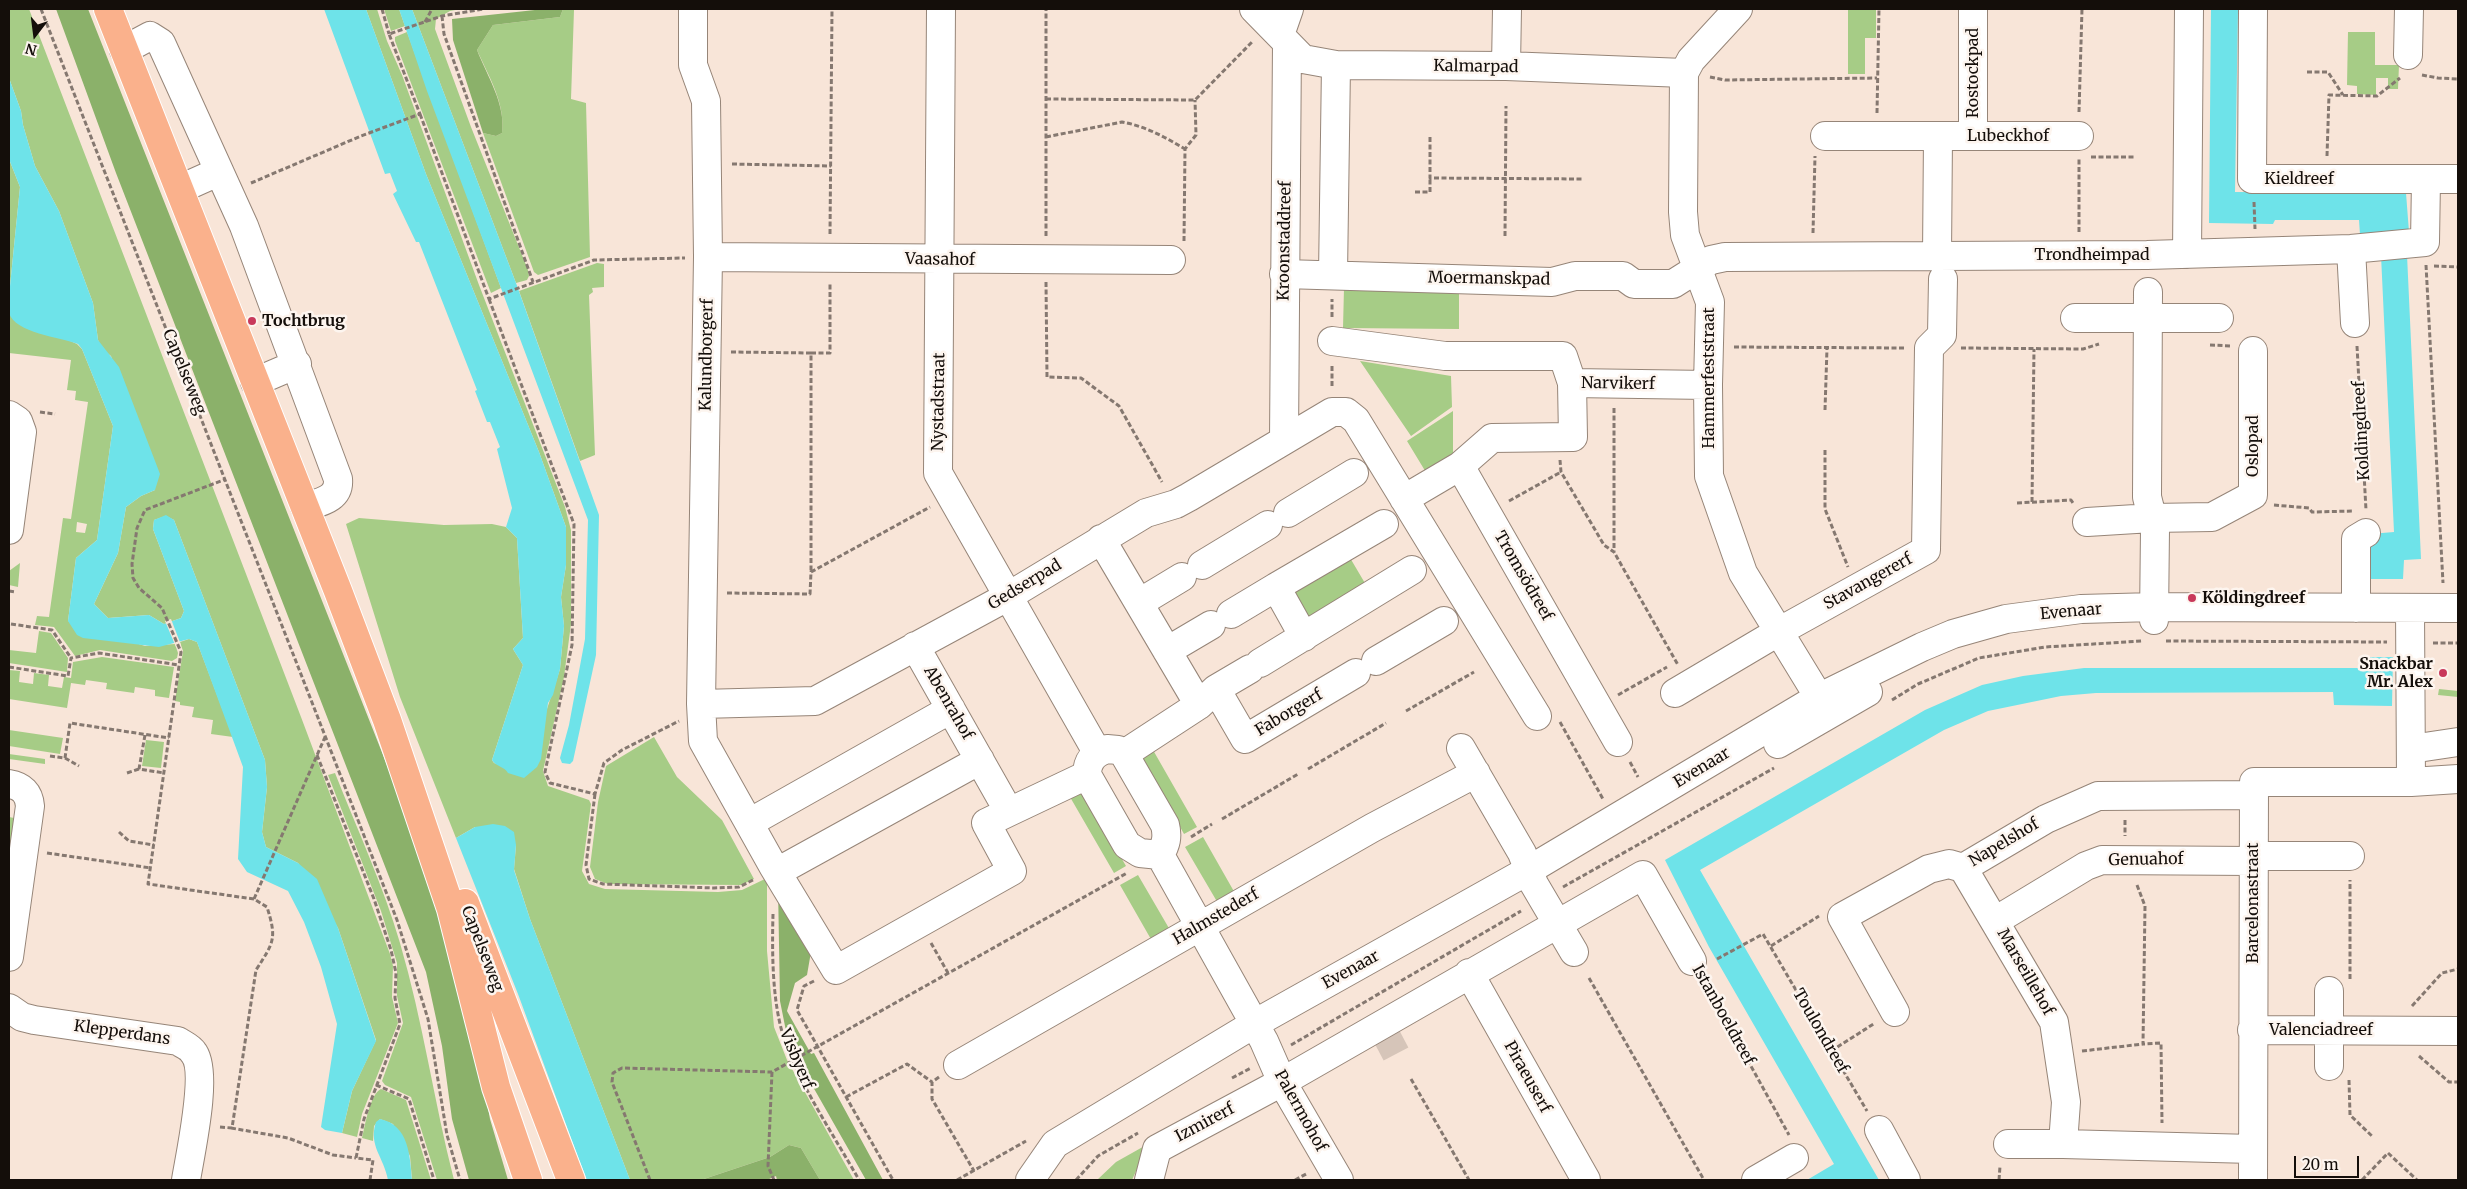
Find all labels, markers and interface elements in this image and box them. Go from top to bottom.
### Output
north arrow [10,10,60,60]
street label: Rostockpad [1963,28,1983,118]
text: N [23,39,39,60]
street label: Kalmarpad [1433,57,1519,77]
street label: Lubeckhof [1967,126,2049,146]
street label: Kieldreef [2264,169,2334,189]
street label: Kroonstaddreef [1274,181,1296,301]
street label: Trondheimpad [2034,245,2150,265]
street label: Vaasahof [905,250,975,270]
street label: Moermanskpad [1428,268,1550,290]
street label: Kalundborgerf [696,299,718,411]
street label: Hammerfeststraat [1699,307,1719,449]
place label: Tochtbrug [262,311,345,331]
marker: Tochtbrug [246,315,258,327]
street label: Capelseweg [158,326,210,418]
street label: Nystadstraat [929,353,949,451]
street label: Narvikerf [1581,374,1655,394]
street label: Koldingdreef [2350,381,2374,481]
street label: Oslopad [2243,415,2263,477]
street label: Tromsödreef [1490,528,1556,624]
street label: Stavangererf [1820,550,1916,614]
street label: Gedserpad [985,556,1065,614]
place label: Köldingdreef [2202,588,2305,608]
marker: Köldingdreef [2186,592,2198,604]
street label: Evenaar [2039,600,2103,624]
place label: Snackbar Mr. Alex [2359,654,2433,692]
street label: Abenrahof [919,663,977,743]
marker: Snackbar Mr. Alex [2437,667,2449,679]
street label: Faborgerf [1252,686,1326,740]
street label: Evenaar [1670,744,1734,792]
street label: Napelshof [1966,815,2042,871]
street label: Barcelonastraat [2243,843,2263,963]
street label: Genuahof [2108,850,2184,870]
street label: Halmstederf [1170,885,1262,949]
street label: Capelseweg [457,903,507,995]
street label: Marseillehof [1993,925,2057,1019]
street label: Evenaar [1319,947,1383,993]
street label: Istanboeldreef [1688,962,1758,1068]
street label: Toulondreef [1788,985,1852,1077]
street label: Klepperdans [73,1017,171,1049]
street label: Valenciadreef [2269,1020,2373,1040]
street label: Visbyerf [775,1026,817,1092]
street label: Piraeuserf [1499,1038,1555,1116]
street label: Palermohof [1270,1067,1330,1155]
street label: Izmirerf [1172,1099,1238,1147]
scale bar [2297,1146,2362,1178]
text: 20 m [2302,1155,2339,1174]

